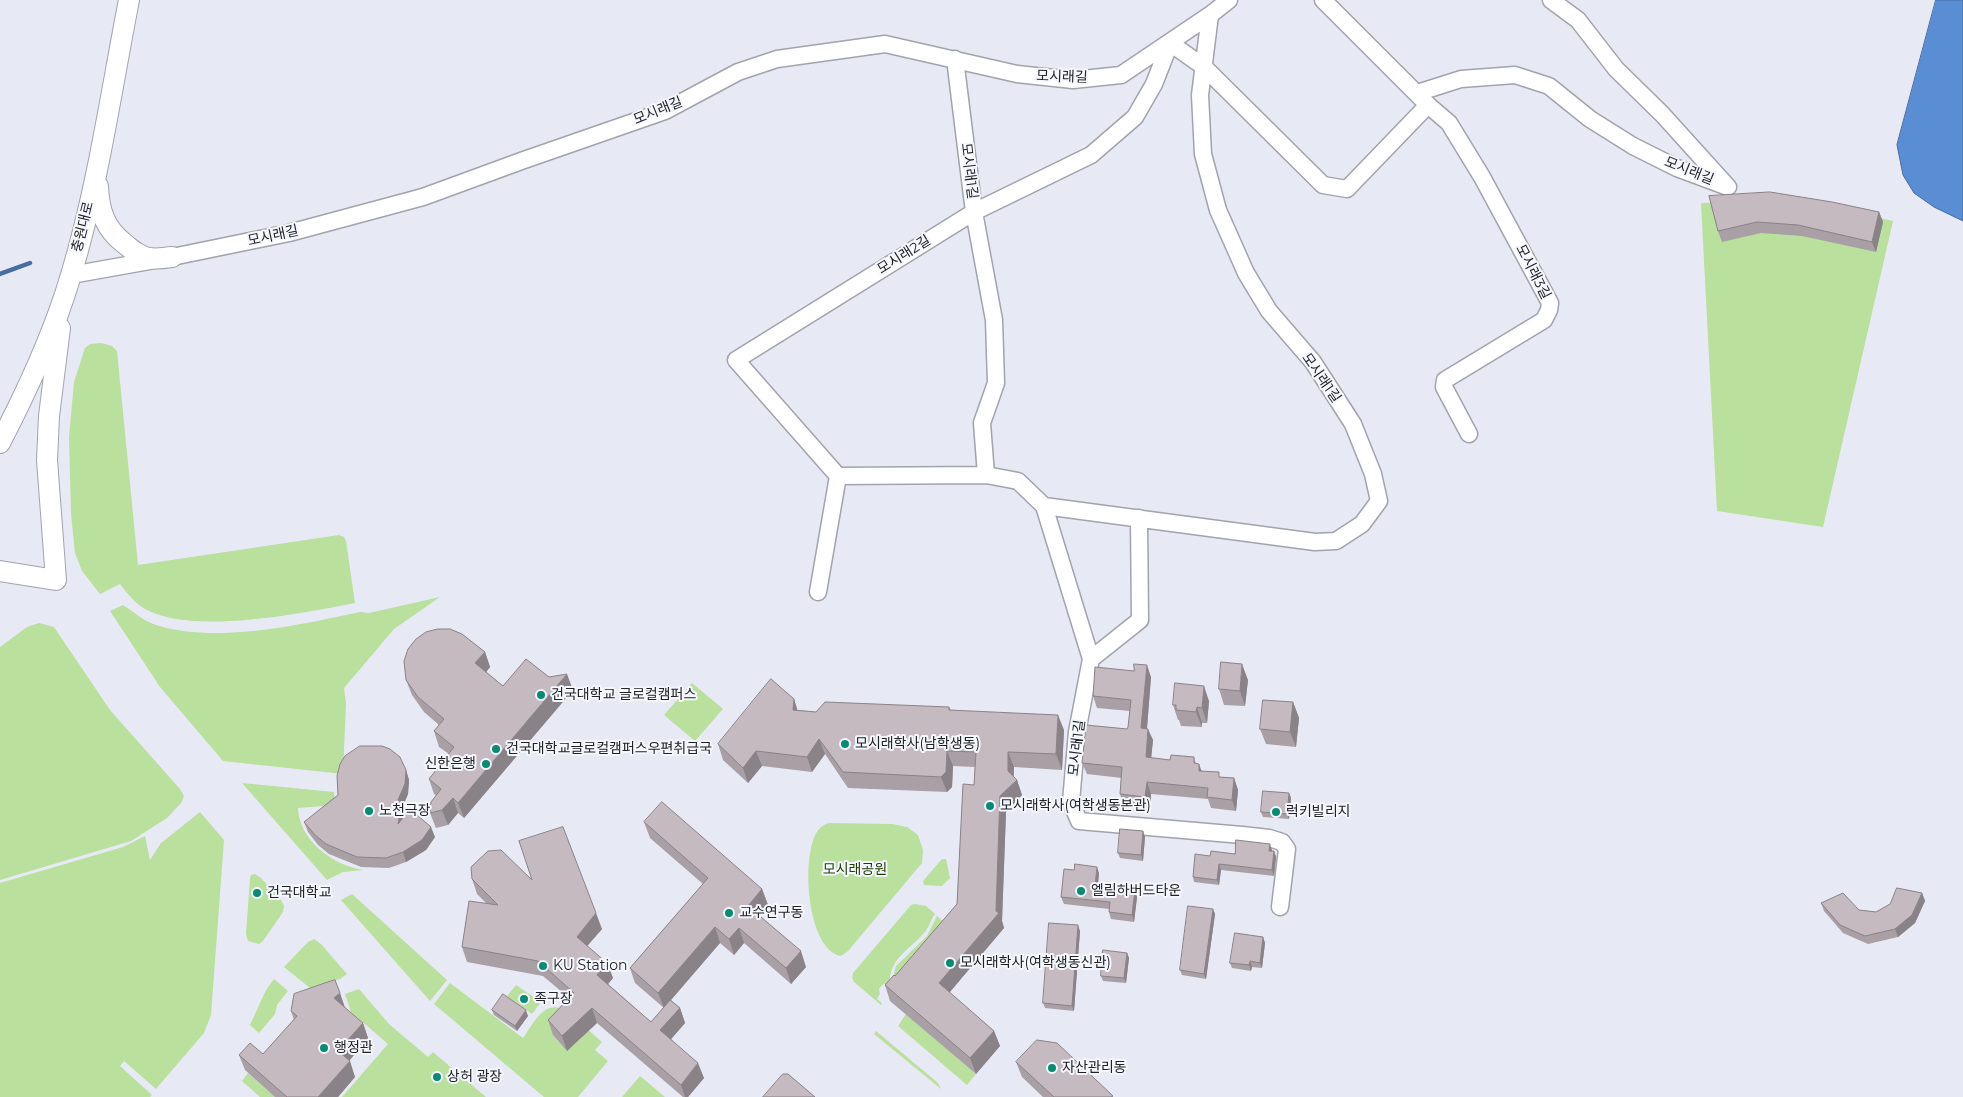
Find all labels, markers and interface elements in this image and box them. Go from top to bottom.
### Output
street label: 모시래길 [1036,68,1088,86]
street label: 모시래길 [631,94,685,128]
street label: 모시래1길 [957,142,981,200]
street label: 모시래길 [1662,154,1716,188]
street label: 충원대로 [69,200,97,254]
street label: 모시래길 [246,222,300,250]
street label: 모시래2길 [874,232,934,278]
street label: 모시래3길 [1512,242,1554,302]
street label: 모시래1길 [1298,350,1344,406]
place label: 건국대학교 글로컬캠퍼스 [551,687,696,703]
marker: 건국대학교 글로컬캠퍼스 [535,689,547,701]
street label: 모시래1길 [1065,719,1089,777]
place label: 모시래학사(남학생동) [855,736,980,752]
marker: 모시래학사(남학생동) [839,738,851,750]
place label: 건국대학교글로컬캠퍼스우편취급국 [506,741,712,757]
marker: 건국대학교글로컬캠퍼스우편취급국 [490,743,502,755]
place label: 신한은행 [424,756,476,772]
marker: 신한은행 [480,758,492,770]
place label: 모시래학사(여학생동본관) [1000,798,1151,814]
marker: 모시래학사(여학생동본관) [984,800,996,812]
place label: 노천극장 [379,803,431,819]
place label: 럭키빌리지 [1286,804,1350,820]
marker: 노천극장 [363,805,375,817]
marker: 럭키빌리지 [1270,806,1282,818]
park label: 모시래공원 [823,862,887,878]
place label: 엘림하버드타운 [1091,883,1181,899]
place label: 건국대학교 [267,885,331,901]
marker: 엘림하버드타운 [1075,885,1087,897]
marker: 건국대학교 [251,887,263,899]
place label: 교수연구동 [739,905,803,921]
marker: 교수연구동 [723,907,735,919]
place label: 모시래학사(여학생동신관) [960,955,1111,971]
marker: 모시래학사(여학생동신관) [944,957,956,969]
place label: KU Station [553,958,628,974]
marker: KU Station [537,960,549,972]
place label: 족구장 [534,991,573,1007]
marker: 족구장 [518,993,530,1005]
place label: 행정관 [334,1040,373,1056]
marker: 행정관 [318,1042,330,1054]
place label: 자산관리동 [1062,1060,1126,1076]
marker: 자산관리동 [1046,1062,1058,1074]
place label: 상허 광장 [447,1069,502,1085]
marker: 상허 광장 [431,1071,443,1083]

